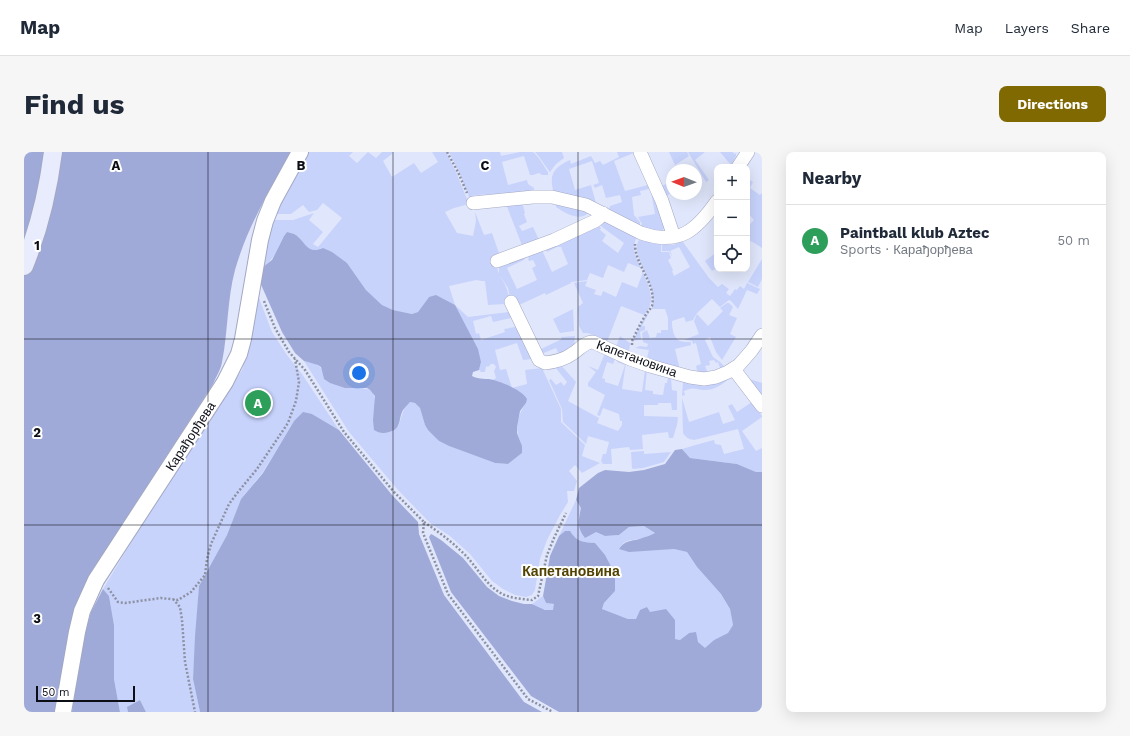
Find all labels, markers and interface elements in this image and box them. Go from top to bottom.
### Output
text: Map [20,16,60,39]
text: Map [954,20,983,36]
text: Layers [1005,20,1049,36]
text: Share [1071,20,1110,36]
button: Directions [999,86,1106,122]
text: Find us [24,88,124,121]
text: A [112,158,121,173]
text: B [297,158,306,173]
text: C [481,158,490,173]
north arrow [666,164,702,200]
map controls [714,164,750,272]
button: + [714,164,750,200]
text: Nearby [802,168,861,188]
button: − [714,200,750,236]
text: Paintball klub Aztec [840,224,990,242]
text: A [811,233,819,248]
text: 50 m [1058,233,1090,248]
button: locate [714,236,750,272]
text: 1 [34,238,40,253]
text: Sports · Карађорђева [840,242,973,257]
street label: Капетановина [594,337,680,380]
your location [349,363,369,383]
pin: A [245,388,271,418]
street label: Карађорђева [163,398,219,474]
text: 2 [33,425,41,440]
district label: Капетановина [522,563,620,579]
text: 3 [33,611,41,626]
scale bar [36,684,135,703]
text: 50 m [42,686,69,699]

